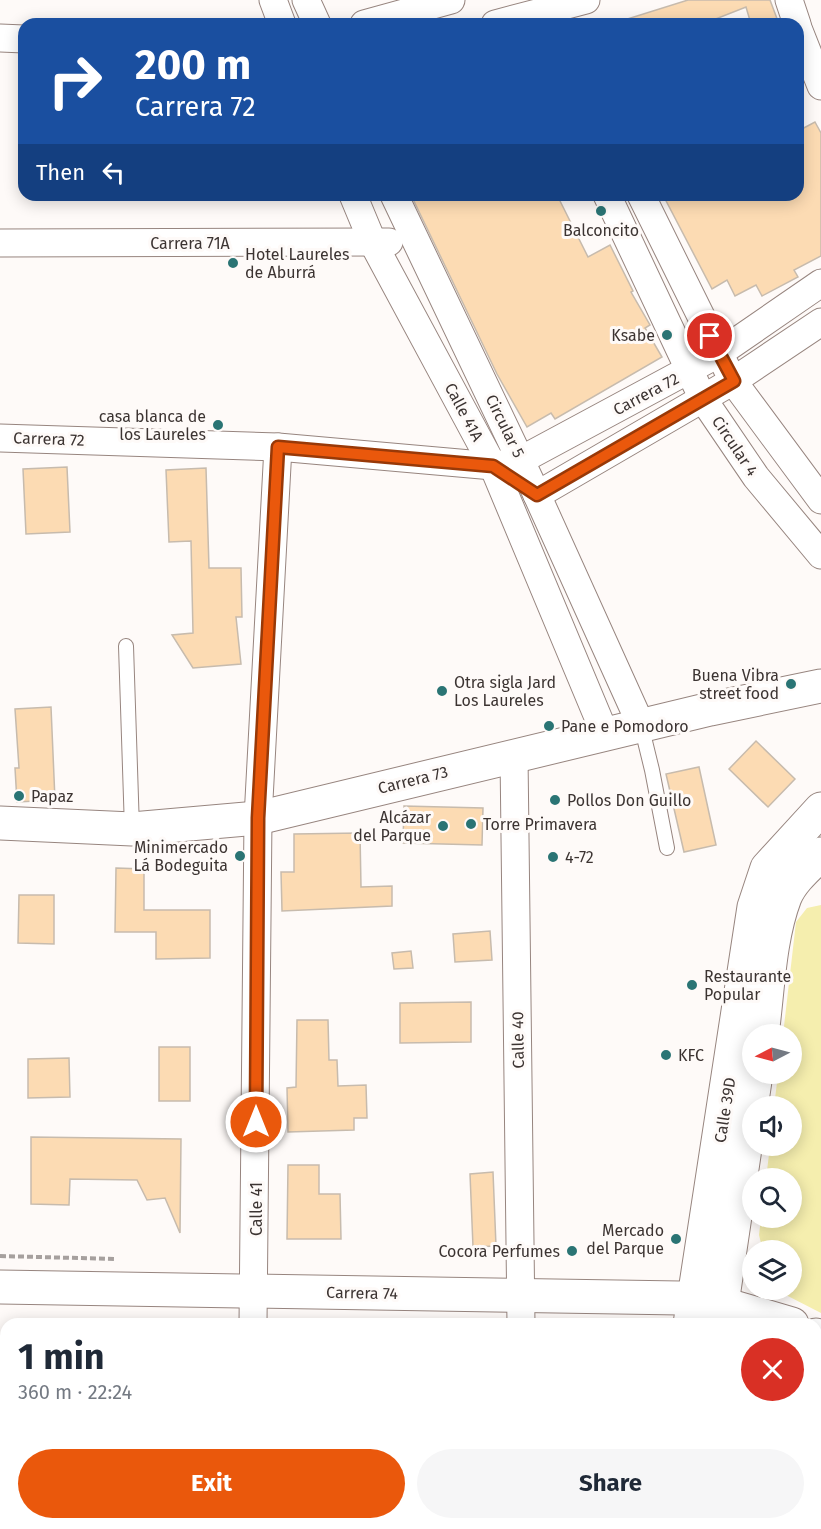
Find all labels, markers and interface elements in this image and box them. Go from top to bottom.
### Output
text: 200 m [135,40,251,90]
icon: right [36,42,114,120]
text: Carrera 72 [135,91,256,123]
icon: left [97,156,130,189]
text: Then [36,159,85,186]
marker: Balconcito [594,204,608,218]
place label: Balconcito [563,221,639,240]
street label: Carrera 71A [150,234,231,253]
place label: Hotel Laureles de Aburrá [245,245,349,282]
marker: Hotel Laureles de Aburrá [226,256,240,270]
pin [684,310,735,361]
icon: arrive [693,319,726,352]
place label: Ksabe [611,326,655,345]
marker: Ksabe [660,328,674,342]
street label: Carrera 72 [610,369,682,419]
street label: Calle 41A [441,380,488,445]
street label: Circular 5 [482,391,528,461]
place label: casa blanca de los Laureles [99,407,206,444]
street label: Circular 4 [708,412,762,480]
marker: casa blanca de los Laureles [211,418,225,432]
street label: Carrera 72 [13,428,85,450]
place label: Buena Vibra street food [692,666,779,703]
place label: Otra sigla Jard Los Laureles [454,673,556,710]
marker: Buena Vibra street food [784,677,798,691]
marker: Otra sigla Jard Los Laureles [435,684,449,698]
place label: Pane e Pomodoro [561,717,689,736]
marker: Pane e Pomodoro [542,719,556,733]
street label: Carrera 73 [376,762,450,798]
place label: Papaz [31,787,73,806]
marker: Papaz [12,789,26,803]
place label: Pollos Don Guillo [567,791,691,810]
marker: Pollos Don Guillo [548,793,562,807]
place label: Alcázar del Parque [353,808,432,845]
place label: Torre Primavera [483,815,597,834]
marker: Torre Primavera [464,817,478,831]
marker: Alcázar del Parque [436,819,450,833]
place label: Minimercado Lá Bodeguita [134,838,228,875]
place label: 4-72 [565,848,594,867]
marker: Minimercado Lá Bodeguita [233,849,247,863]
marker: 4-72 [546,850,560,864]
place label: Restaurante Popular [704,967,791,1004]
marker: Restaurante Popular [685,978,699,992]
street label: Calle 40 [508,1011,528,1069]
north arrow [742,1024,802,1084]
map controls [742,1024,802,1300]
place label: KFC [678,1046,704,1065]
marker: KFC [659,1048,673,1062]
street label: Calle 39D [710,1076,740,1144]
position arrow [224,1090,288,1154]
button: sound [742,1096,802,1156]
button: search [742,1168,802,1228]
street label: Calle 41 [247,1182,266,1236]
place label: Mercado del Parque [586,1221,664,1258]
marker: Mercado del Parque [669,1232,683,1246]
button: layers [742,1240,802,1300]
place label: Cocora Perfumes [438,1242,560,1261]
marker: Cocora Perfumes [565,1244,579,1258]
street label: Carrera 74 [326,1283,398,1303]
text: 1 min [18,1335,105,1379]
button: close [741,1338,804,1401]
text: 360 m · 22:24 [18,1380,132,1404]
button: Exit [18,1449,405,1518]
button: Share [417,1449,804,1518]

